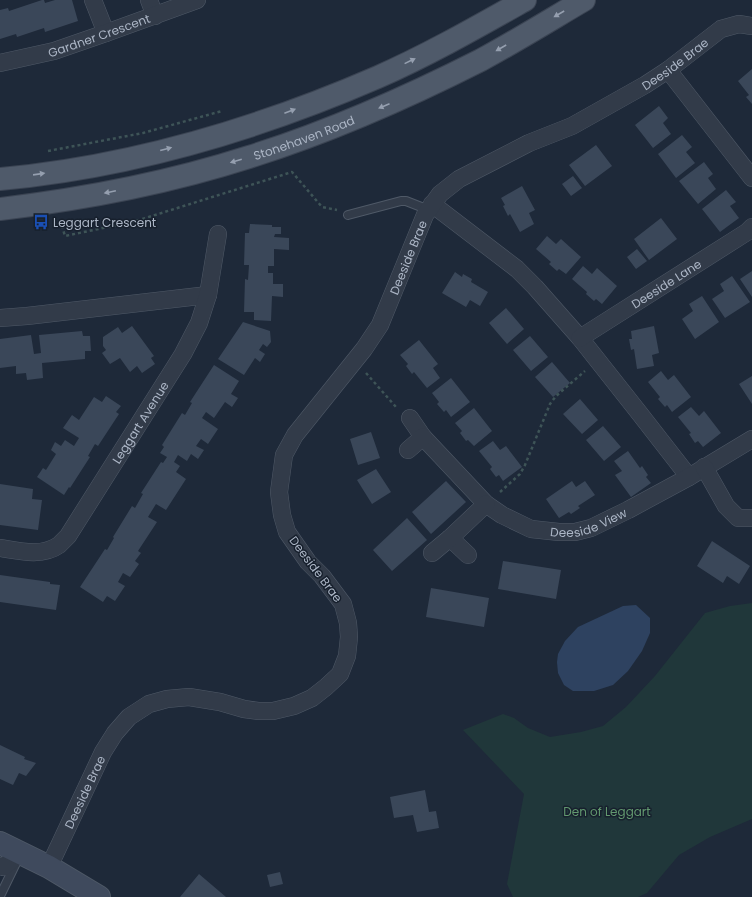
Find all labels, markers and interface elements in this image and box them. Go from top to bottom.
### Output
street label: Gardner Crescent [46,9,152,61]
one-way arrow [553,11,565,18]
street label: Deeside Brae [638,34,712,94]
one-way arrow [495,45,507,52]
one-way arrow [405,58,416,64]
one-way arrow [378,103,390,109]
one-way arrow [285,108,297,114]
street label: Stonehaven Road [251,111,357,164]
one-way arrow [160,146,172,152]
one-way arrow [230,158,242,164]
one-way arrow [33,171,45,177]
one-way arrow [104,190,116,196]
bus stop icon: Leggart Crescent [32,213,50,231]
place label: Leggart Crescent [53,214,156,231]
street label: Deeside Brae [385,218,430,297]
street label: Deeside Lane [628,255,704,312]
street label: Leggart Avenue [108,378,172,467]
street label: Deeside View [549,503,630,541]
street label: Deeside Brae [286,532,346,606]
street label: Deeside Brae [60,753,109,831]
park label: Den of Leggart [563,803,651,820]

